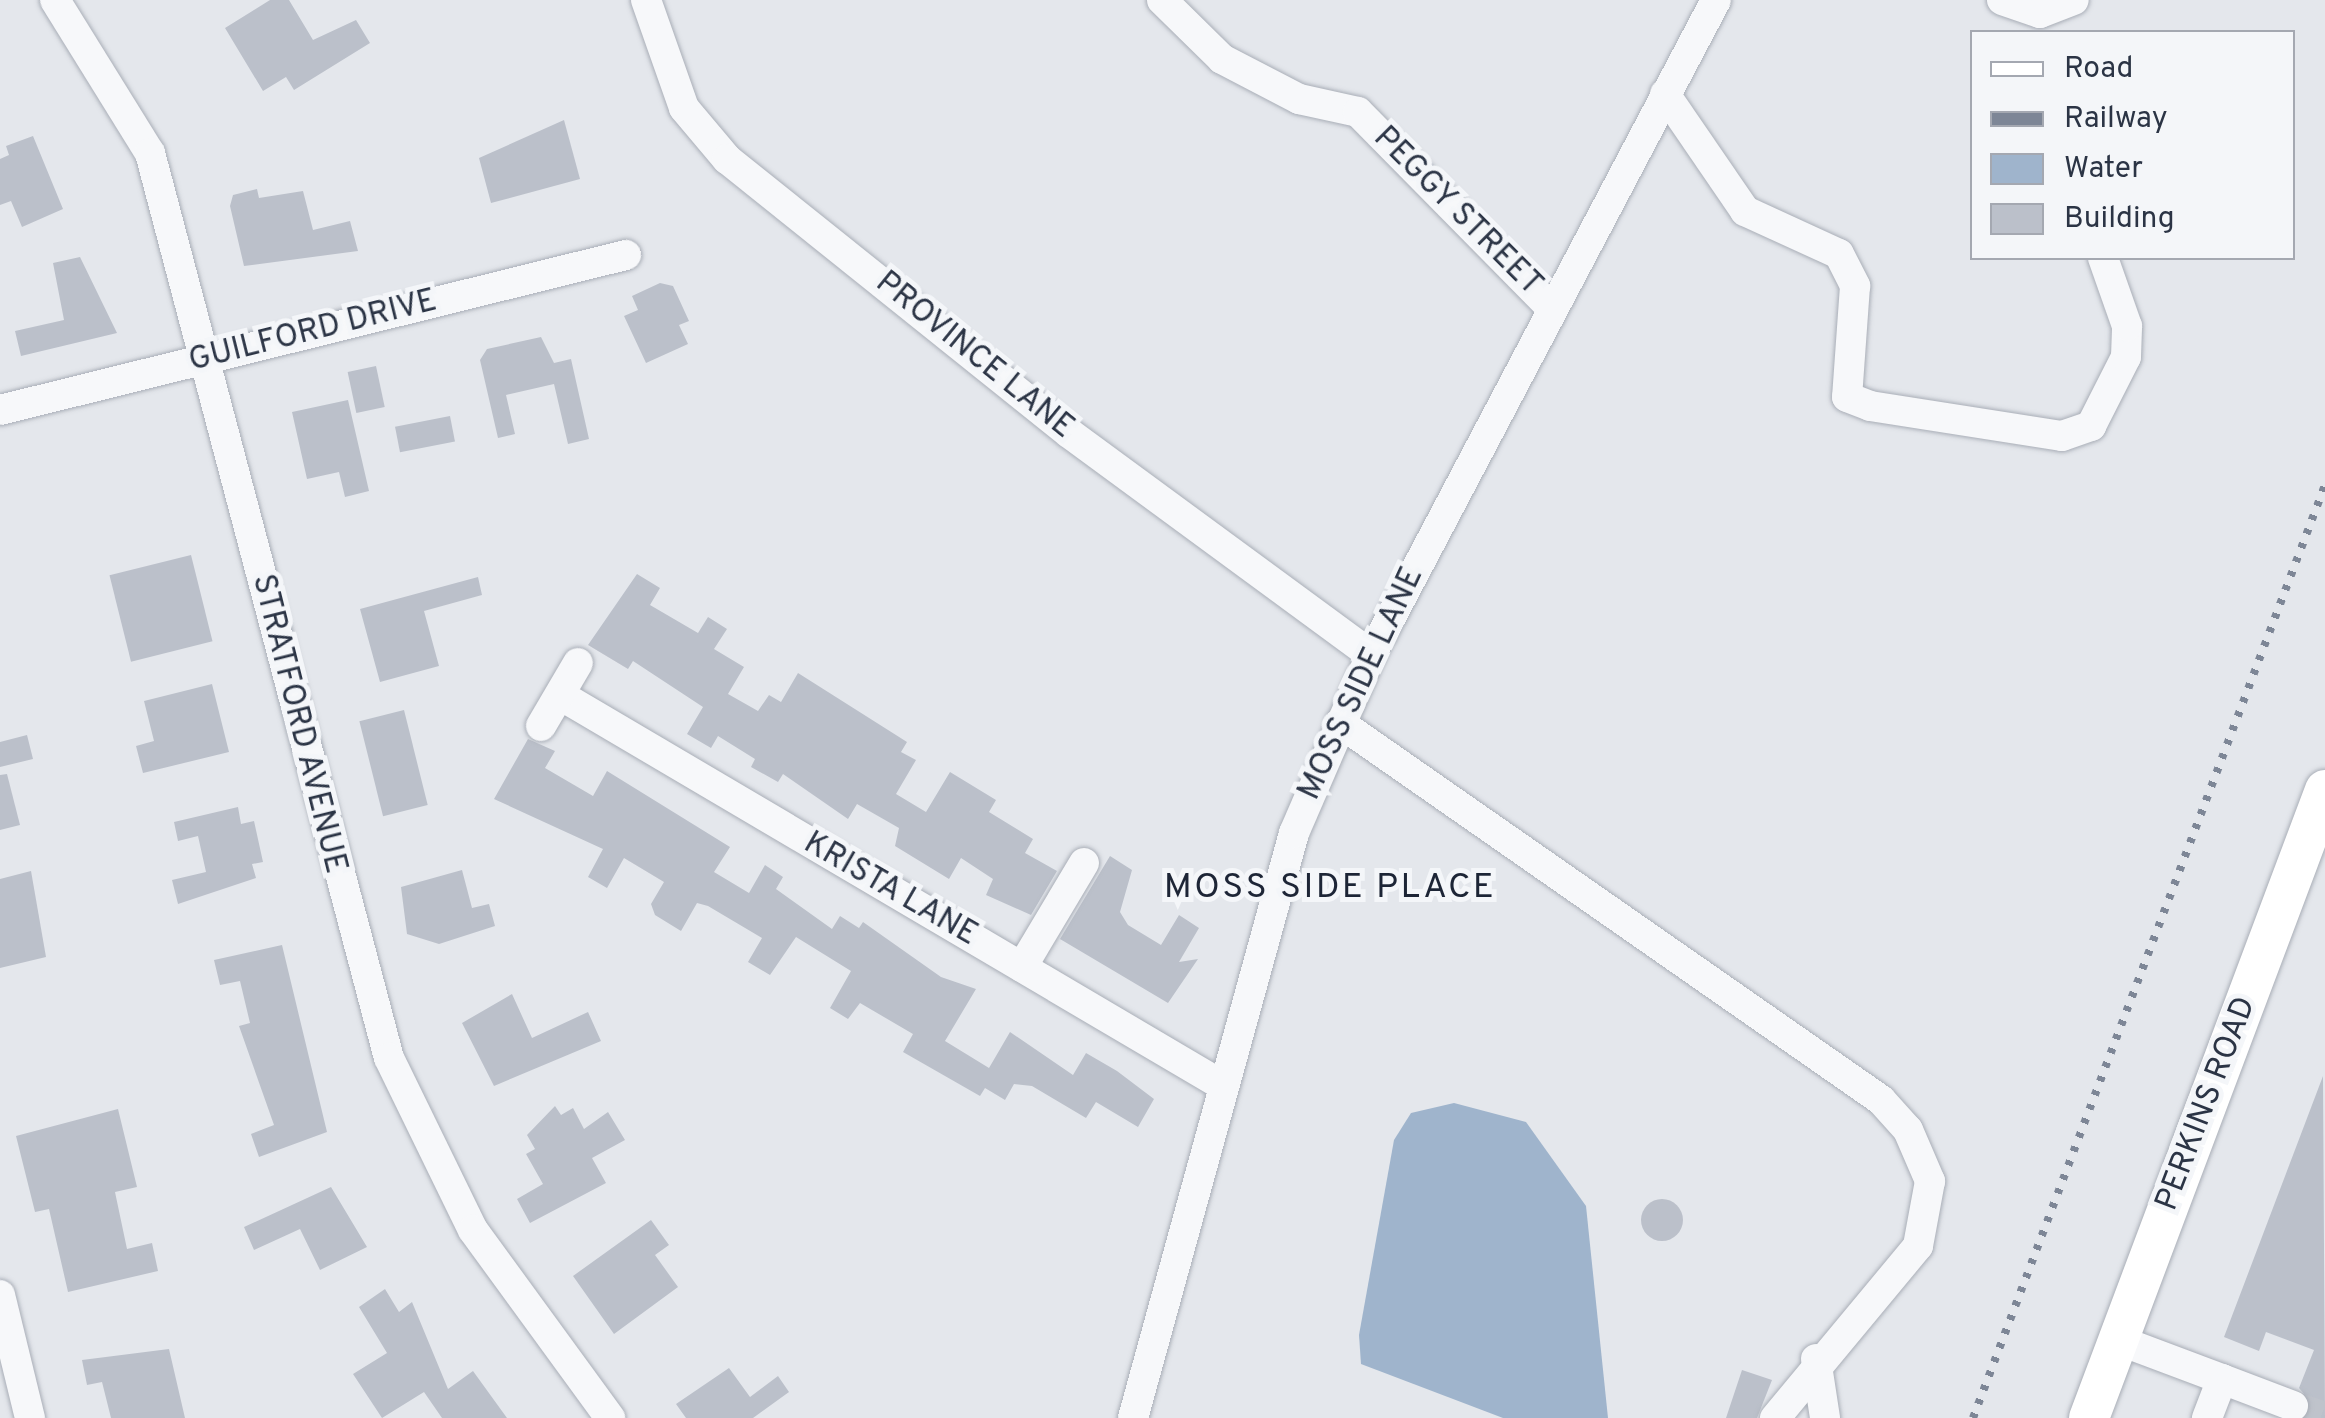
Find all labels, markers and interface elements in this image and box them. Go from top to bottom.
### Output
legend [1970,30,2295,260]
text: Road [2064,51,2133,88]
text: Railway [2064,101,2168,138]
street label: PEGGY STREET [1364,119,1550,305]
text: Water [2064,151,2143,188]
text: Building [2064,201,2175,238]
street label: PROVINCE LANE [867,264,1081,448]
street label: GUILFORD DRIVE [185,283,441,381]
street label: MOSS SIDE LANE [1291,561,1433,807]
street label: STRATFORD AVENUE [242,570,354,878]
street label: KRISTA LANE [796,825,984,955]
district label: MOSS SIDE PLACE [1164,867,1496,909]
street label: PERKINS ROAD [2149,992,2265,1216]

